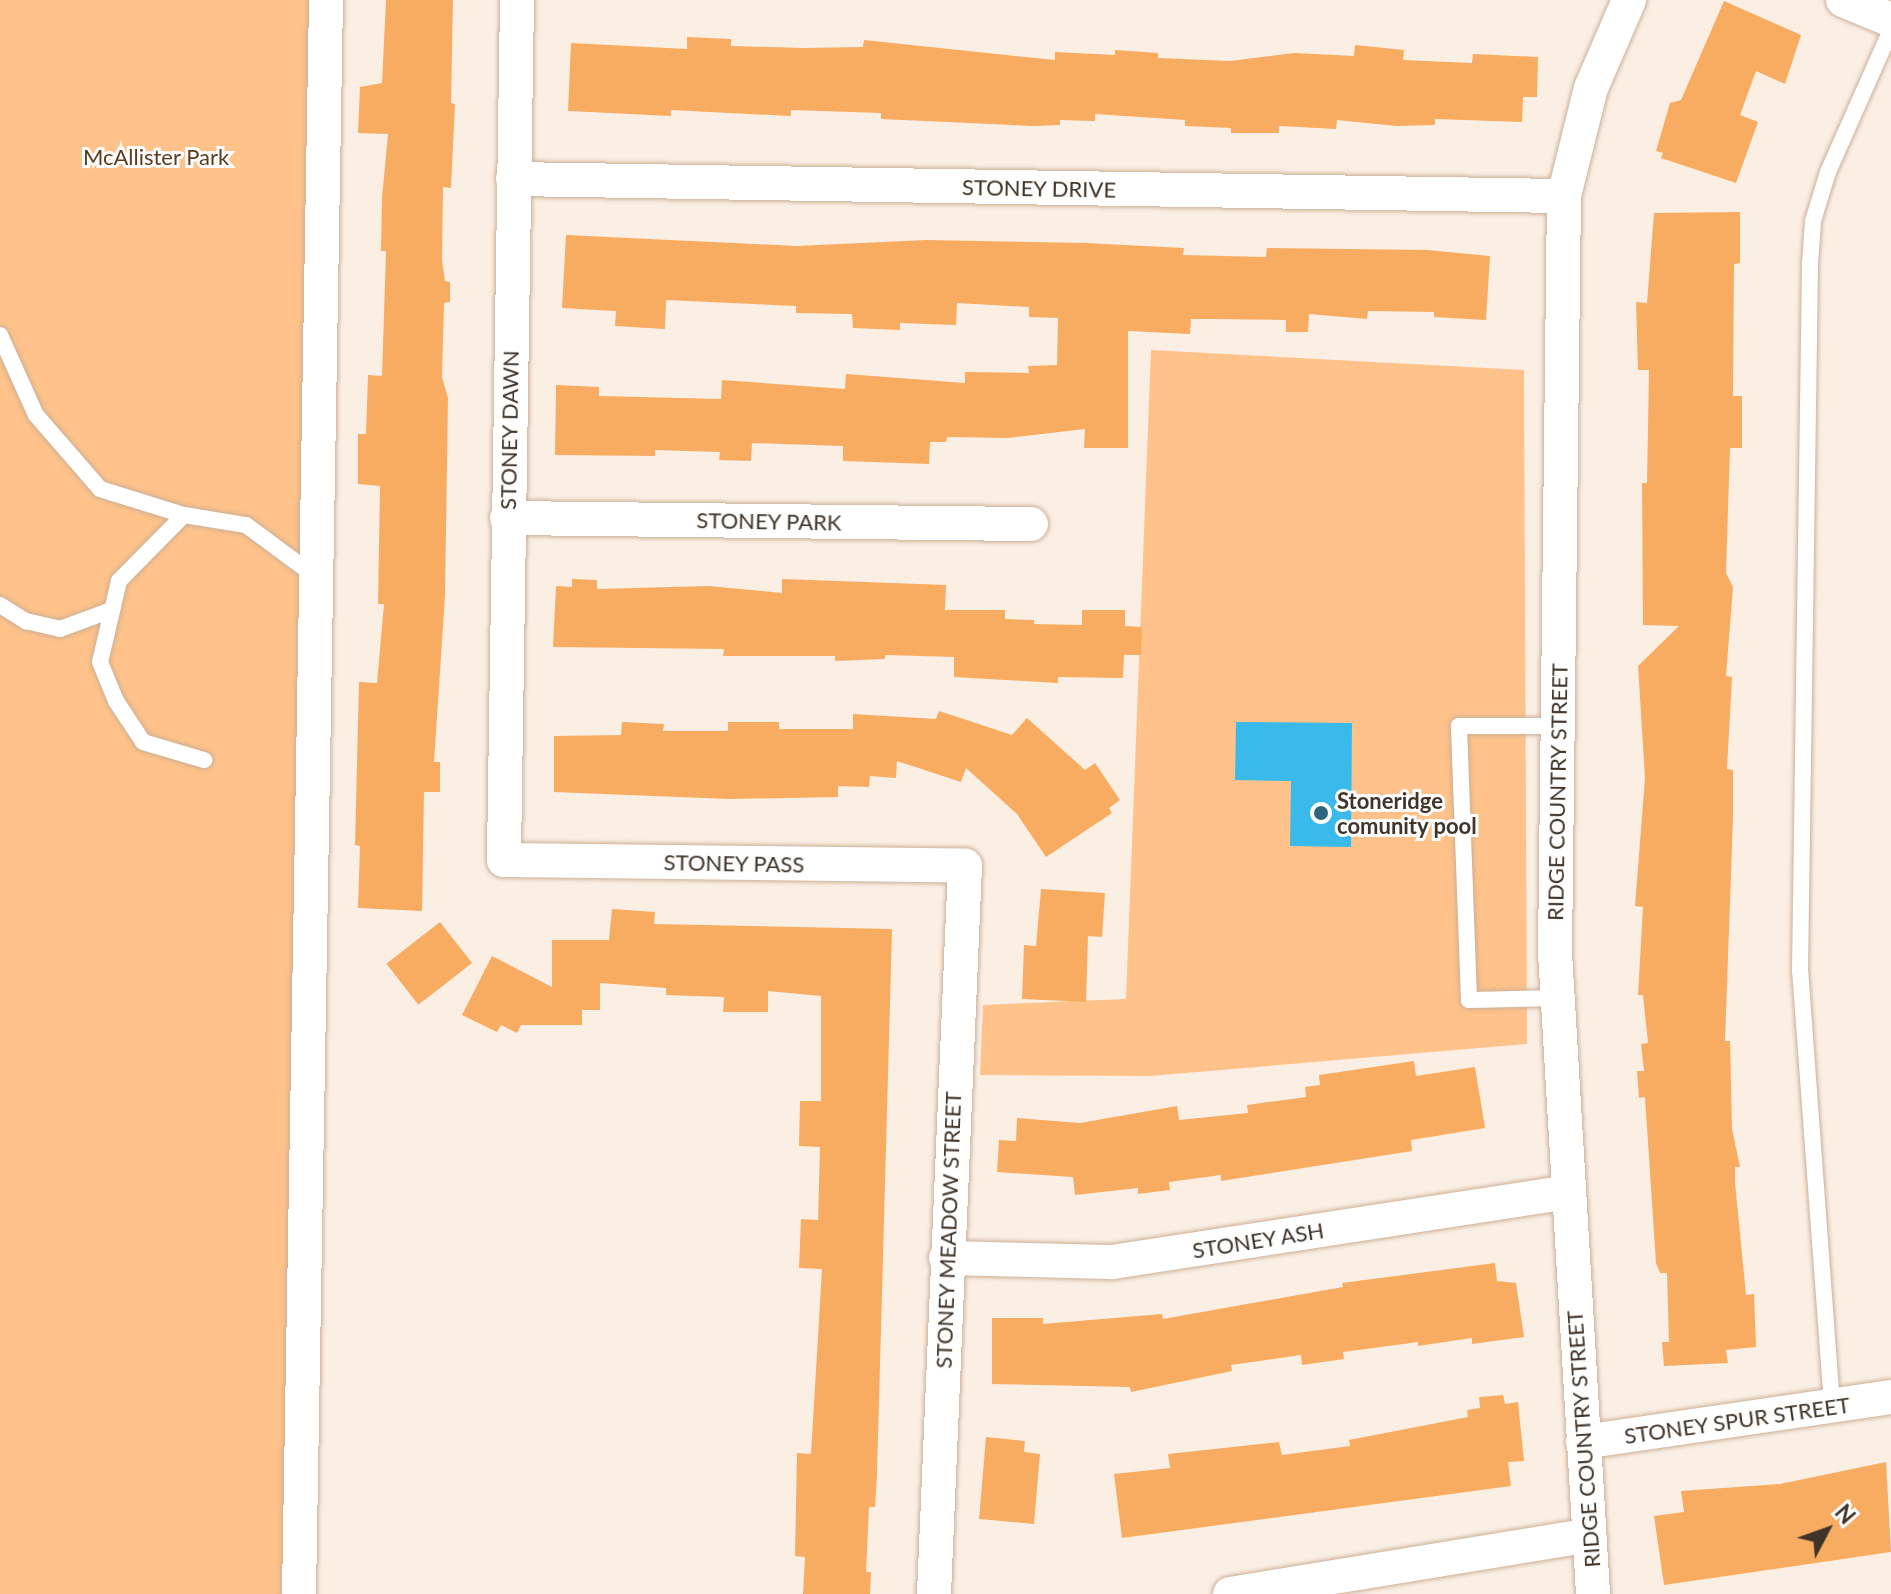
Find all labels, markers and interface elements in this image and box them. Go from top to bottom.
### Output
park label: McAllister Park [83,144,229,170]
street label: STONEY DRIVE [961,173,1117,203]
street label: STONEY DAWN [494,350,524,510]
street label: STONEY PARK [696,507,842,535]
street label: RIDGE COUNTRY STREET [1542,662,1572,922]
place label: Stoneridge comunity pool [1337,787,1477,838]
marker: Stoneridge comunity pool [1312,804,1330,822]
street label: STONEY PASS [663,849,805,877]
street label: STONEY MEADOW STREET [930,1090,966,1370]
street label: STONEY ASH [1190,1216,1326,1264]
street label: RIDGE COUNTRY STREET [1561,1309,1605,1569]
street label: STONEY SPUR STREET [1622,1391,1852,1449]
north arrow [1787,1490,1867,1570]
text: N [1830,1499,1861,1529]

